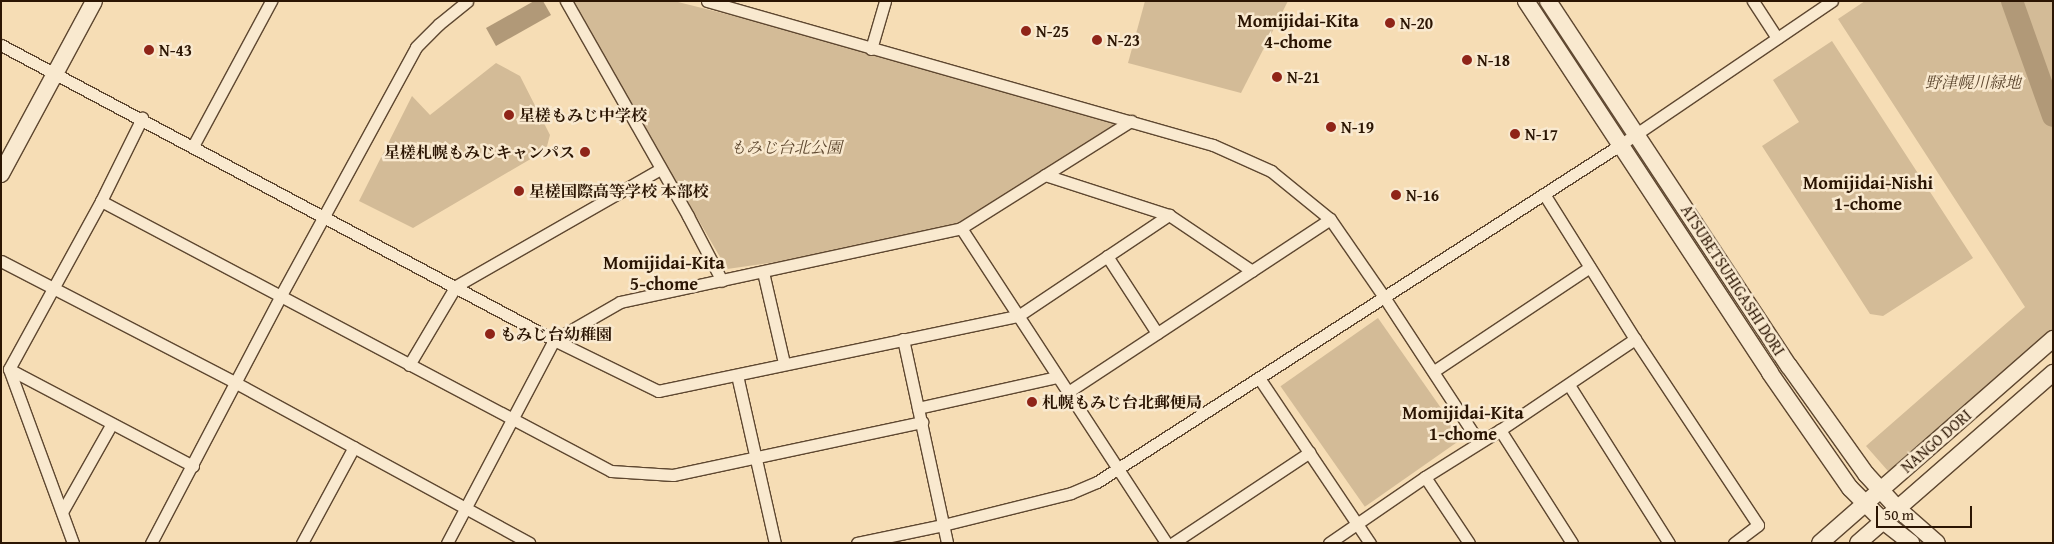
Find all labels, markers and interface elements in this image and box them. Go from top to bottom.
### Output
district label: Momijidai-Kita 4-chome [1237,11,1359,54]
place label: N-20 [1400,13,1433,33]
marker: N-20 [1384,17,1396,29]
place label: N-25 [1036,21,1069,41]
marker: N-25 [1020,25,1032,37]
place label: N-23 [1107,30,1140,50]
marker: N-23 [1091,34,1103,46]
place label: N-43 [159,40,192,60]
marker: N-43 [143,44,155,56]
place label: N-18 [1477,50,1510,70]
marker: N-18 [1461,54,1473,66]
place label: N-21 [1287,67,1320,87]
marker: N-21 [1271,71,1283,83]
park label: 野津幌川緑地 [1925,72,2021,92]
place label: 星槎もみじ中学校 [519,105,647,125]
marker: 星槎もみじ中学校 [503,109,515,121]
place label: N-19 [1341,117,1374,137]
marker: N-19 [1325,121,1337,133]
place label: N-17 [1525,124,1558,144]
marker: N-17 [1509,128,1521,140]
park label: もみじ台北公園 [730,137,842,157]
place label: 星槎札幌もみじキャンパス [383,142,575,162]
marker: 星槎札幌もみじキャンパス [579,146,591,158]
district label: Momijidai-Nishi 1-chome [1803,173,1933,215]
place label: 星槎国際高等学校 本部校 [529,181,709,201]
marker: 星槎国際高等学校 本部校 [513,185,525,197]
place label: N-16 [1406,185,1439,205]
marker: N-16 [1390,189,1402,201]
street label: ATSUBETSUHIGASHI DORI [1677,201,1789,359]
district label: Momijidai-Kita 5-chome [603,253,725,296]
place label: もみじ台幼稚園 [500,324,612,344]
marker: もみじ台幼稚園 [484,328,496,340]
place label: 札幌もみじ台北郵便局 [1042,392,1202,412]
marker: 札幌もみじ台北郵便局 [1026,396,1038,408]
district label: Momijidai-Kita 1-chome [1402,403,1524,446]
street label: NANGO DORI [1897,405,1975,477]
scale bar [1879,496,1975,528]
text: 50 m [1884,504,1914,525]

